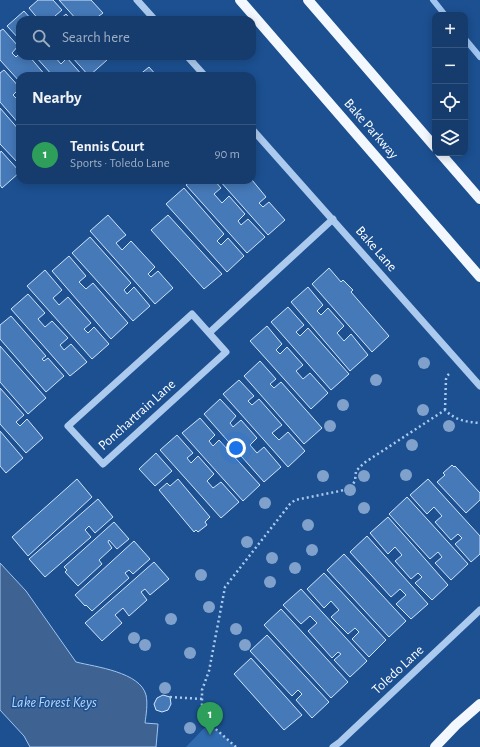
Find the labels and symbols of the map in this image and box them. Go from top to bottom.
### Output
street label: Bake Parkway [341,96,401,162]
street label: Bake Lane [353,224,399,274]
street label: Ponchartrain Lane [96,377,178,453]
your location [226,438,246,458]
street label: Toledo Lane [369,643,427,697]
water label: Lake Forest Keys [11,695,97,710]
pin: 1 [197,702,223,735]

